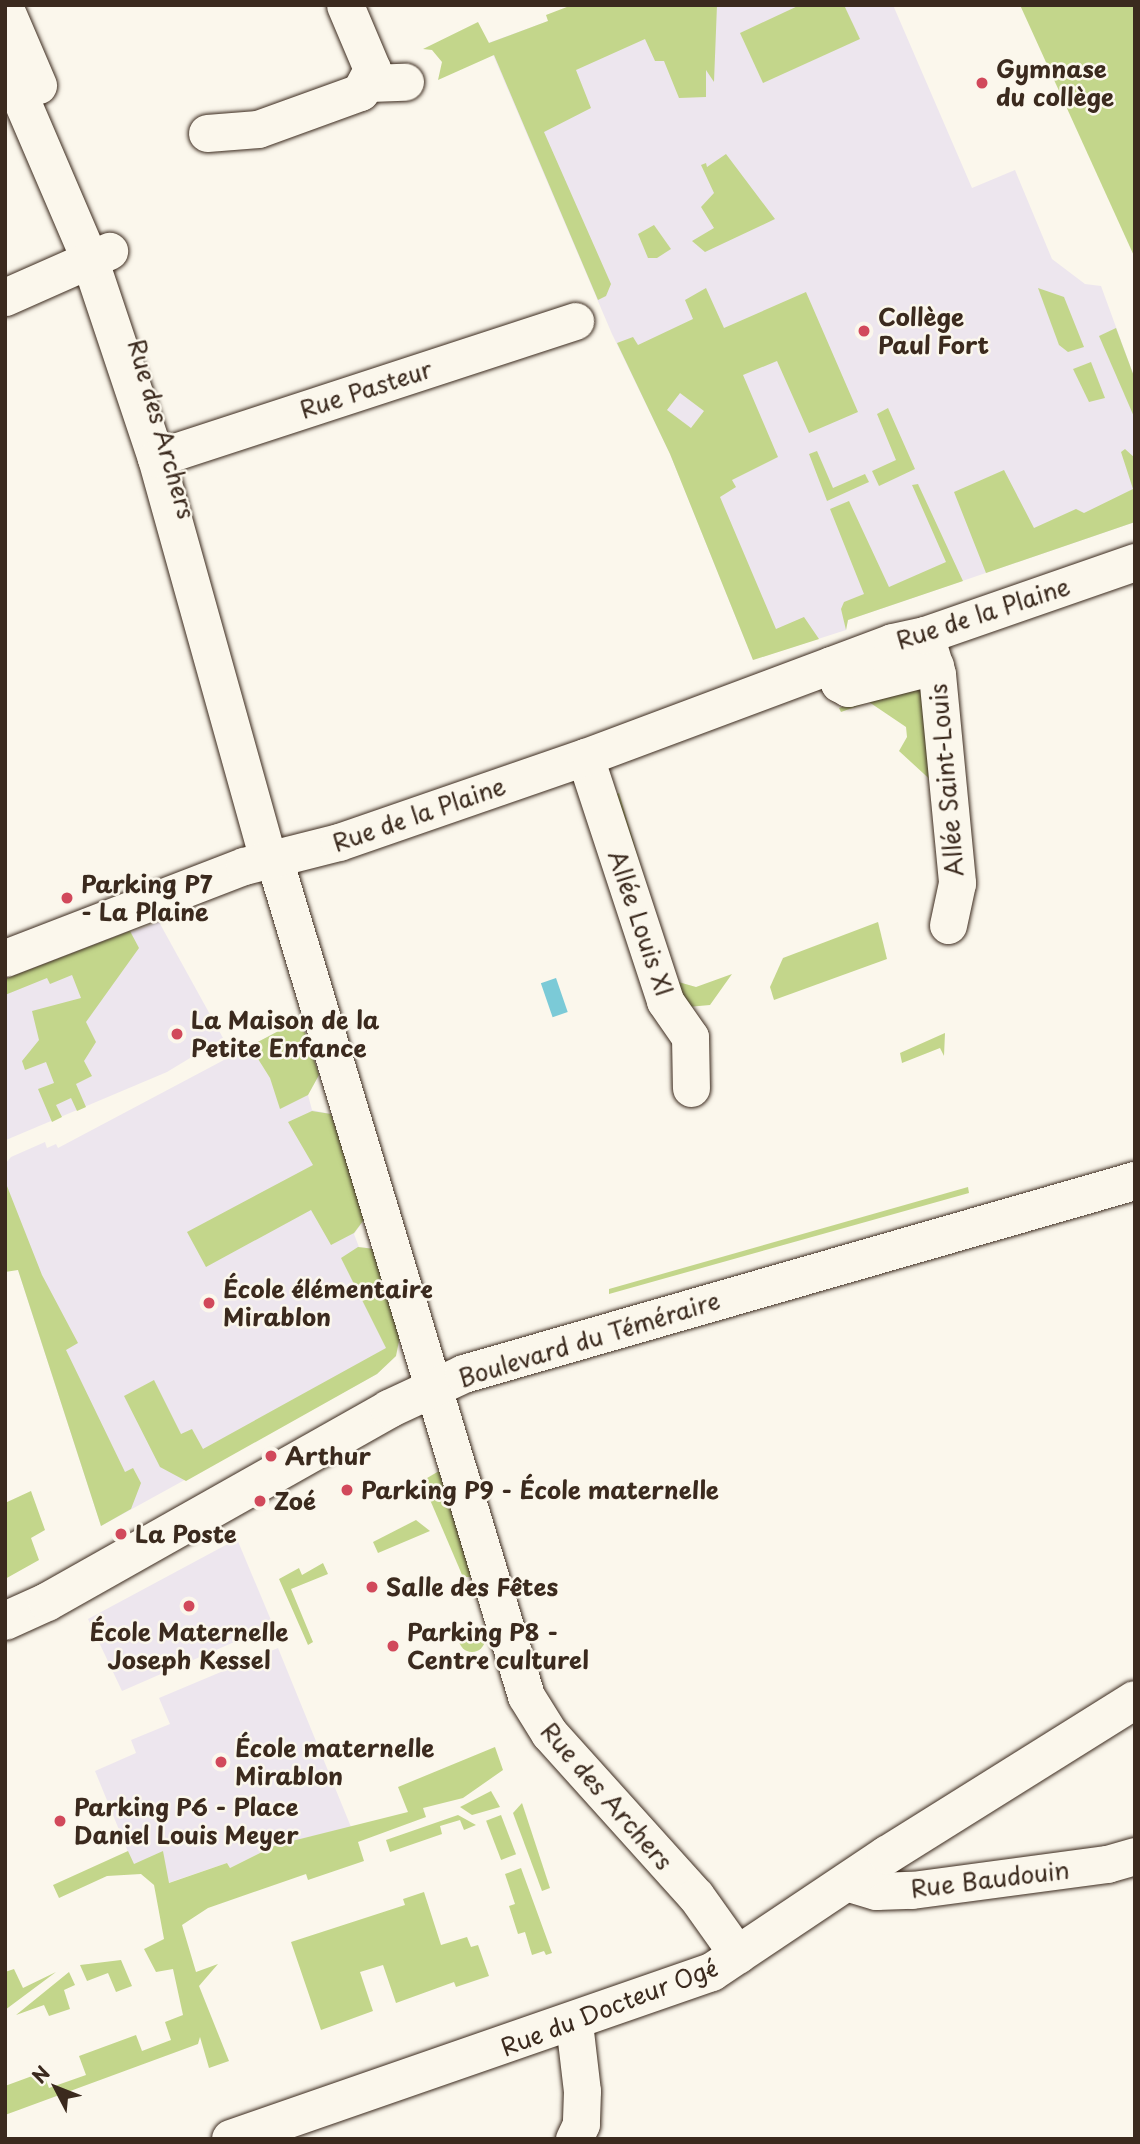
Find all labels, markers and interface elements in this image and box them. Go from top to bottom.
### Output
place label: Gymnase du collège [996,55,1114,111]
marker: Gymnase du collège [974,75,990,91]
place label: Collège Paul Fort [878,303,989,359]
marker: Collège Paul Fort [856,323,872,339]
street label: Rue des Archers [122,334,202,524]
street label: Rue Pasteur [295,354,437,424]
street label: Rue de la Plaine [890,571,1076,655]
street label: Allée Saint-Louis [923,681,969,879]
street label: Rue de la Plaine [327,770,511,858]
street label: Allée Louis XI [602,845,680,1001]
place label: Parking P7 - La Plaine [81,870,213,926]
marker: Parking P7 - La Plaine [59,890,75,906]
place label: La Maison de la Petite Enfance [191,1006,382,1062]
marker: La Maison de la Petite Enfance [169,1026,185,1042]
place label: École élémentaire Mirablon [223,1275,436,1331]
street label: Boulevard du Téméraire [454,1285,724,1393]
marker: École élémentaire Mirablon [201,1295,217,1311]
place label: Arthur [285,1442,371,1470]
marker: Arthur [263,1448,279,1464]
place label: Parking P9 - École maternelle [361,1476,722,1504]
marker: Parking P9 - École maternelle [339,1482,355,1498]
place label: Zoé [274,1487,316,1515]
marker: Zoé [252,1493,268,1509]
place label: La Poste [135,1520,237,1548]
marker: La Poste [113,1526,129,1542]
place label: Salle des Fêtes [386,1573,563,1601]
marker: Salle des Fêtes [364,1579,380,1595]
marker: École Maternelle Joseph Kessel [181,1598,197,1614]
place label: École Maternelle Joseph Kessel [89,1618,289,1674]
place label: Parking P8 - Centre culturel [407,1618,590,1674]
marker: Parking P8 - Centre culturel [385,1638,401,1654]
street label: Rue des Archers [534,1715,680,1877]
place label: École maternelle Mirablon [235,1734,436,1790]
marker: École maternelle Mirablon [213,1754,229,1770]
place label: Parking P6 - Place Daniel Louis Meyer [74,1793,301,1849]
marker: Parking P6 - Place Daniel Louis Meyer [52,1813,68,1829]
street label: Rue Baudouin [908,1855,1072,1903]
street label: Rue du Docteur Ogé [494,1952,724,2062]
north arrow [21,2053,91,2123]
text: N [25,2059,56,2089]

